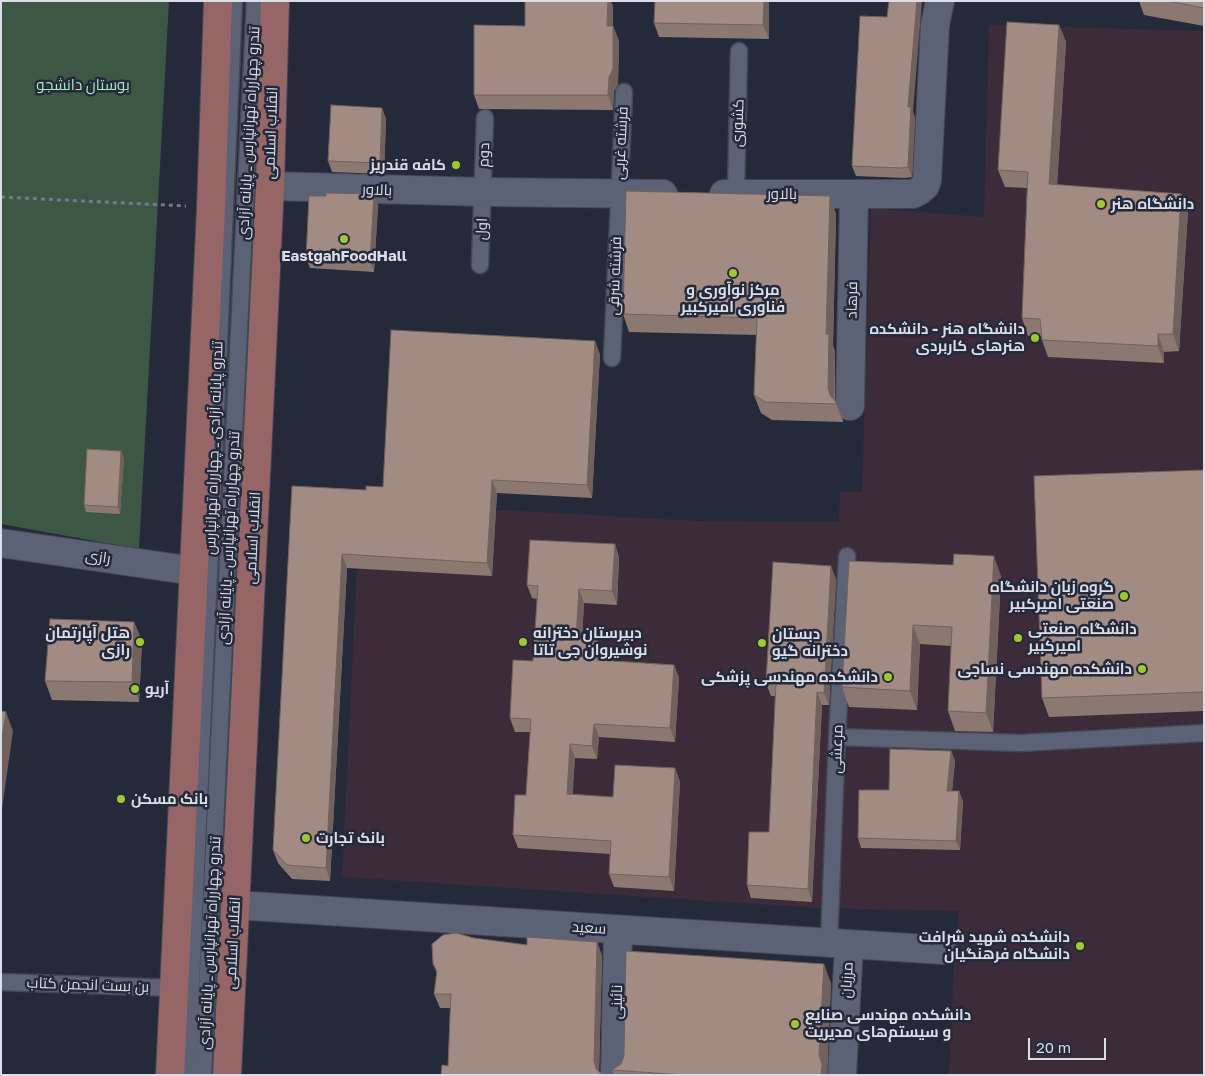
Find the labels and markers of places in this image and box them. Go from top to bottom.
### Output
place label: کافه قندریز [370,156,446,174]
marker: کافه قندریز [450,159,462,171]
place label: دانشگاه هنر [1111,195,1194,213]
marker: دانشگاه هنر [1095,198,1107,210]
marker: EastgahFoodHall [338,233,350,245]
place label: EastgahFoodHall [281,247,407,265]
marker: مرکز نوآوری و فناوری امیرکبیر [727,267,739,279]
place label: مرکز نوآوری و فناوری امیرکبیر [681,281,785,316]
place label: دانشگاه هنر - دانشکده هنرهای کاربردی [869,320,1025,355]
marker: دانشگاه هنر - دانشکده هنرهای کاربردی [1029,332,1041,344]
place label: گروه زبان دانشگاه صنعتی امیرکبیر [990,578,1114,613]
marker: گروه زبان دانشگاه صنعتی امیرکبیر [1118,590,1130,602]
place label: دانشگاه صنعتی امیرکبیر [1028,620,1137,655]
place label: هتل آپارتمان رازی [45,624,130,659]
place label: دبیرستان دخترانه نوشیروان جی تاتا [533,624,647,659]
place label: دبستان دخترانه گیو [772,625,848,660]
marker: دانشگاه صنعتی امیرکبیر [1012,632,1024,644]
marker: هتل آپارتمان رازی [134,636,146,648]
marker: دبیرستان دخترانه نوشیروان جی تاتا [517,636,529,648]
marker: دبستان دخترانه گیو [756,637,768,649]
place label: دانشکده مهندسی نساجی [958,660,1132,678]
marker: دانشکده مهندسی نساجی [1136,663,1148,675]
place label: دانشکده مهندسی پزشکی [701,668,878,686]
marker: دانشکده مهندسی پزشکی [882,671,894,683]
place label: آریو [145,680,169,698]
marker: آریو [129,683,141,695]
place label: بانک مسکن [131,790,208,808]
marker: بانک مسکن [115,793,127,805]
place label: بانک تجارت [316,829,385,847]
marker: بانک تجارت [300,832,312,844]
place label: دانشکده شهید شرافت دانشگاه فرهنگیان [919,928,1070,963]
marker: دانشکده شهید شرافت دانشگاه فرهنگیان [1074,940,1086,952]
place label: دانشکده مهندسی صنایع و سیستم‌های مدیریت [805,1006,971,1041]
marker: دانشکده مهندسی صنایع و سیستم‌های مدیریت [789,1018,801,1030]

